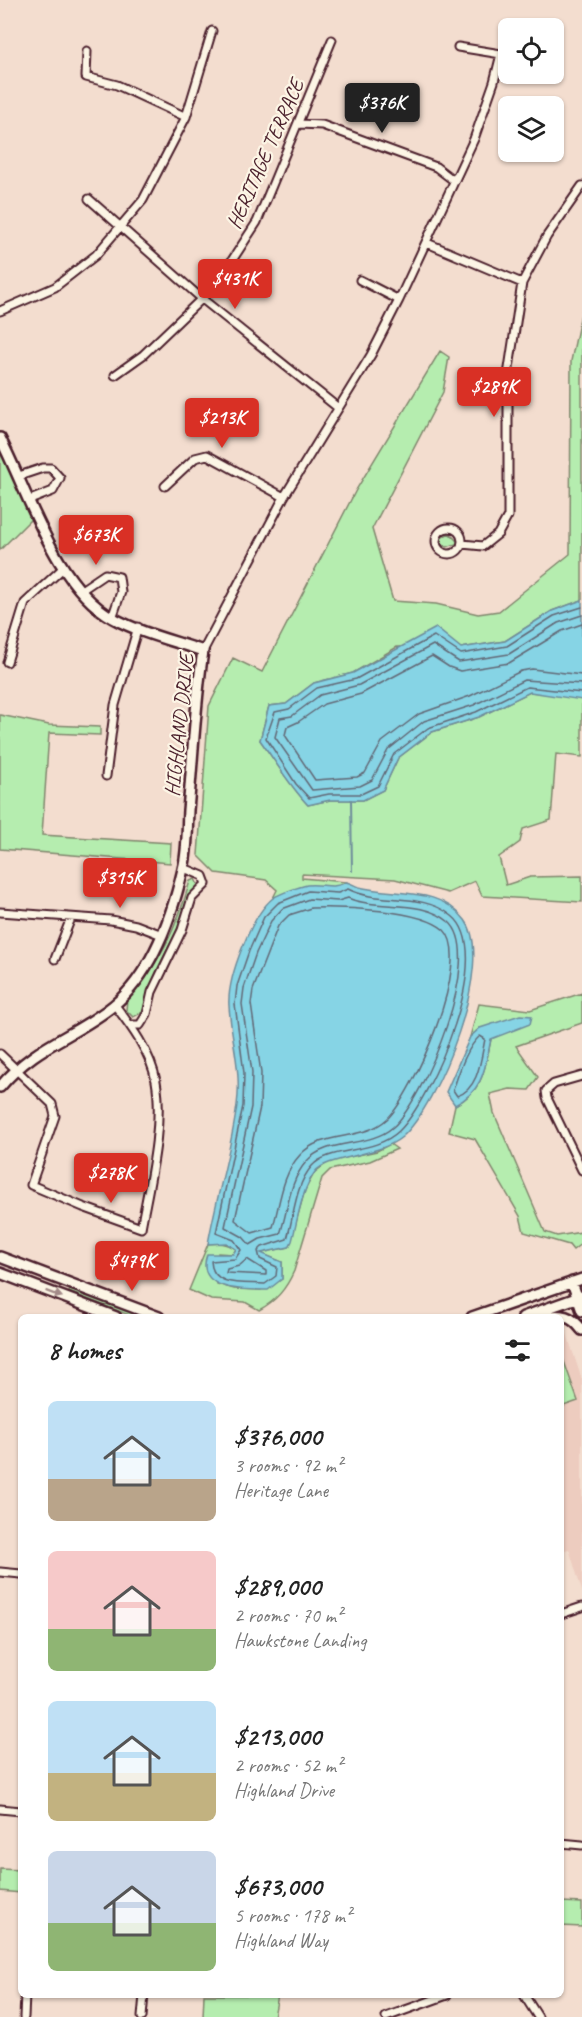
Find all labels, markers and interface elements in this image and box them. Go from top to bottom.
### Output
map controls [498,18,564,162]
button: locate [498,18,564,84]
street label: HERITAGE TERRACE [220,73,311,233]
pin: $376K [340,83,424,134]
text: $376K [359,90,405,115]
button: layers [498,96,564,162]
pin: $431K [193,259,277,310]
text: $431K [212,266,258,291]
pin: $289K [452,367,536,418]
text: $289K [471,374,517,399]
pin: $213K [180,398,264,449]
text: $213K [199,405,245,430]
pin: $673K [54,515,138,566]
text: $673K [73,522,119,547]
street label: HIGHLAND DRIVE [159,650,200,798]
pin: $315K [78,858,162,909]
text: $315K [97,865,143,890]
pin: $278K [69,1153,153,1204]
text: $278K [88,1160,134,1185]
pin: $479K [90,1241,174,1292]
text: $479K [109,1248,155,1273]
one-way arrow [46,1290,64,1300]
text: 8 homes [48,1334,121,1367]
icon: filters [501,1334,534,1367]
text: $376,000 [234,1420,322,1453]
icon: home [96,1425,168,1497]
text: 3 rooms · 92 m² [234,1453,342,1478]
text: Heritage Lane [234,1478,328,1503]
text: $289,000 [234,1570,321,1603]
icon: home [96,1575,168,1647]
text: 2 rooms · 70 m² [234,1603,342,1628]
text: Hawkstone Landing [234,1628,366,1653]
text: $213,000 [234,1720,321,1753]
icon: home [96,1725,168,1797]
text: 2 rooms · 52 m² [234,1753,342,1778]
text: Highland Drive [234,1778,334,1803]
text: $673,000 [234,1870,322,1903]
icon: home [96,1875,168,1947]
text: 5 rooms · 178 m² [234,1903,351,1928]
text: Highland Way [234,1928,328,1953]

